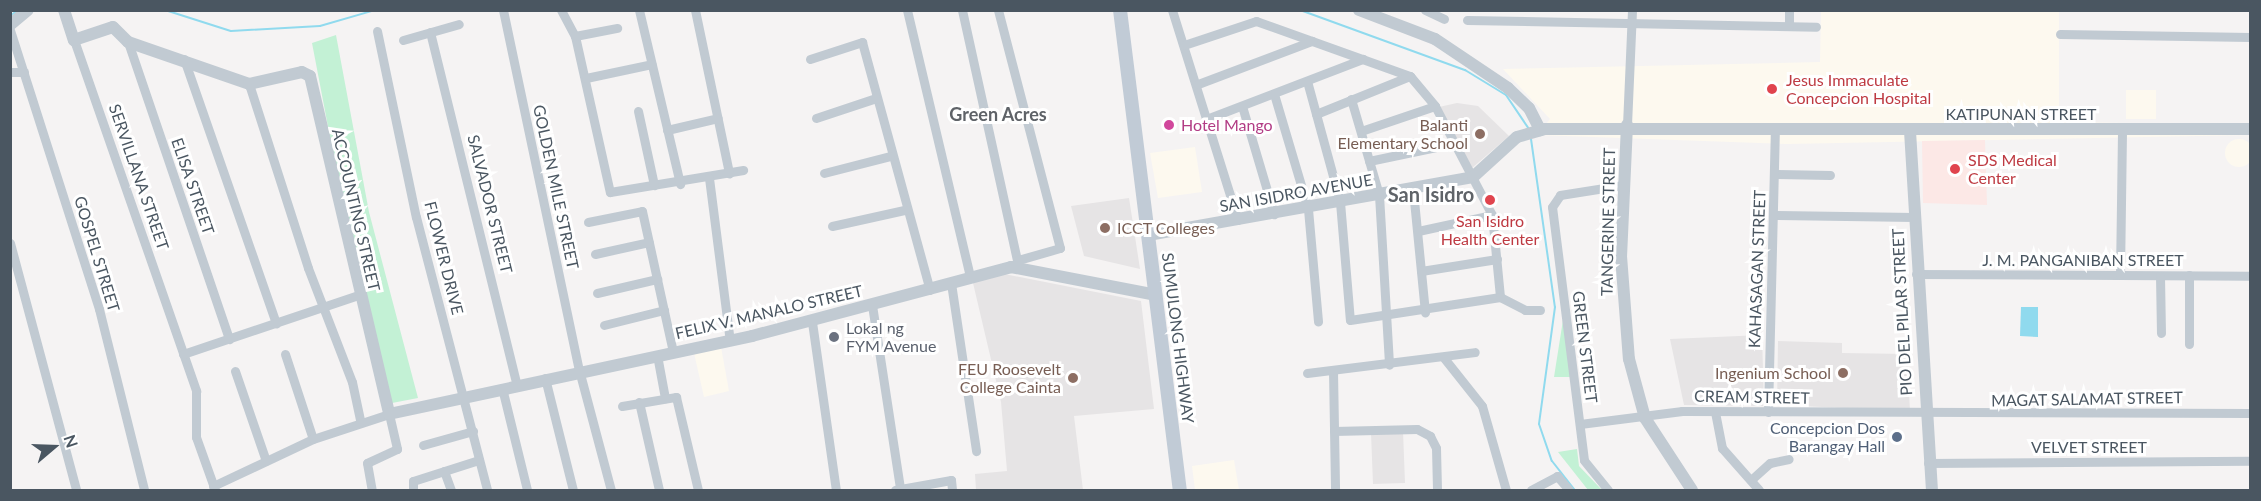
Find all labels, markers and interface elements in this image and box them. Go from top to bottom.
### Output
place label: Jesus Immaculate Concepcion Hospital [1786,70,1931,108]
marker: Jesus Immaculate Concepcion Hospital [1763,80,1781,98]
street label: SERVILLANA STREET [105,101,173,253]
street label: GOLDEN MILE STREET [529,103,583,271]
district label: Green Acres [949,103,1047,125]
street label: KATIPUNAN STREET [1945,104,2097,124]
place label: Hotel Mango [1181,115,1273,135]
place label: Balanti Elementary School [1337,115,1468,153]
marker: Hotel Mango [1162,118,1176,132]
street label: ACCOUNTING STREET [328,127,384,293]
marker: Balanti Elementary School [1473,127,1487,141]
street label: SALVADOR STREET [463,133,517,275]
street label: ELISA STREET [167,135,219,237]
street label: TANGERINE STREET [1597,148,1619,296]
place label: SDS Medical Center [1968,150,2057,188]
marker: SDS Medical Center [1946,160,1964,178]
street label: SAN ISIDRO AVENUE [1218,170,1374,216]
district label: San Isidro [1388,182,1474,206]
street label: KAHASAGAN STREET [1745,190,1769,348]
marker: San Isidro Health Center [1481,191,1499,209]
street label: GOSPEL STREET [70,194,124,314]
street label: FLOWER DRIVE [421,199,467,317]
place label: San Isidro Health Center [1441,211,1539,249]
place label: ICCT Colleges [1117,218,1215,238]
marker: ICCT Colleges [1098,221,1112,235]
street label: PIO DEL PILAR STREET [1888,228,1916,396]
street label: J. M. PANGANIBAN STREET [1982,250,2184,270]
street label: SUMULONG HIGHWAY [1158,252,1198,424]
street label: FELIX V. MANALO STREET [673,281,865,343]
street label: GREEN STREET [1569,290,1601,404]
place label: Lokal ng FYM Avenue [846,318,937,356]
marker: Lokal ng FYM Avenue [827,330,841,344]
place label: FEU Roosevelt College Cainta [958,359,1061,397]
place label: Ingenium School [1715,363,1831,383]
marker: Ingenium School [1836,366,1850,380]
marker: FEU Roosevelt College Cainta [1066,371,1080,385]
street label: CREAM STREET [1694,386,1810,408]
street label: MAGAT SALAMAT STREET [1990,388,2184,410]
north arrow [24,417,84,477]
place label: Concepcion Dos Barangay Hall [1770,418,1885,456]
marker: Concepcion Dos Barangay Hall [1890,430,1904,444]
text: N [61,432,82,450]
street label: VELVET STREET [2031,437,2147,457]

